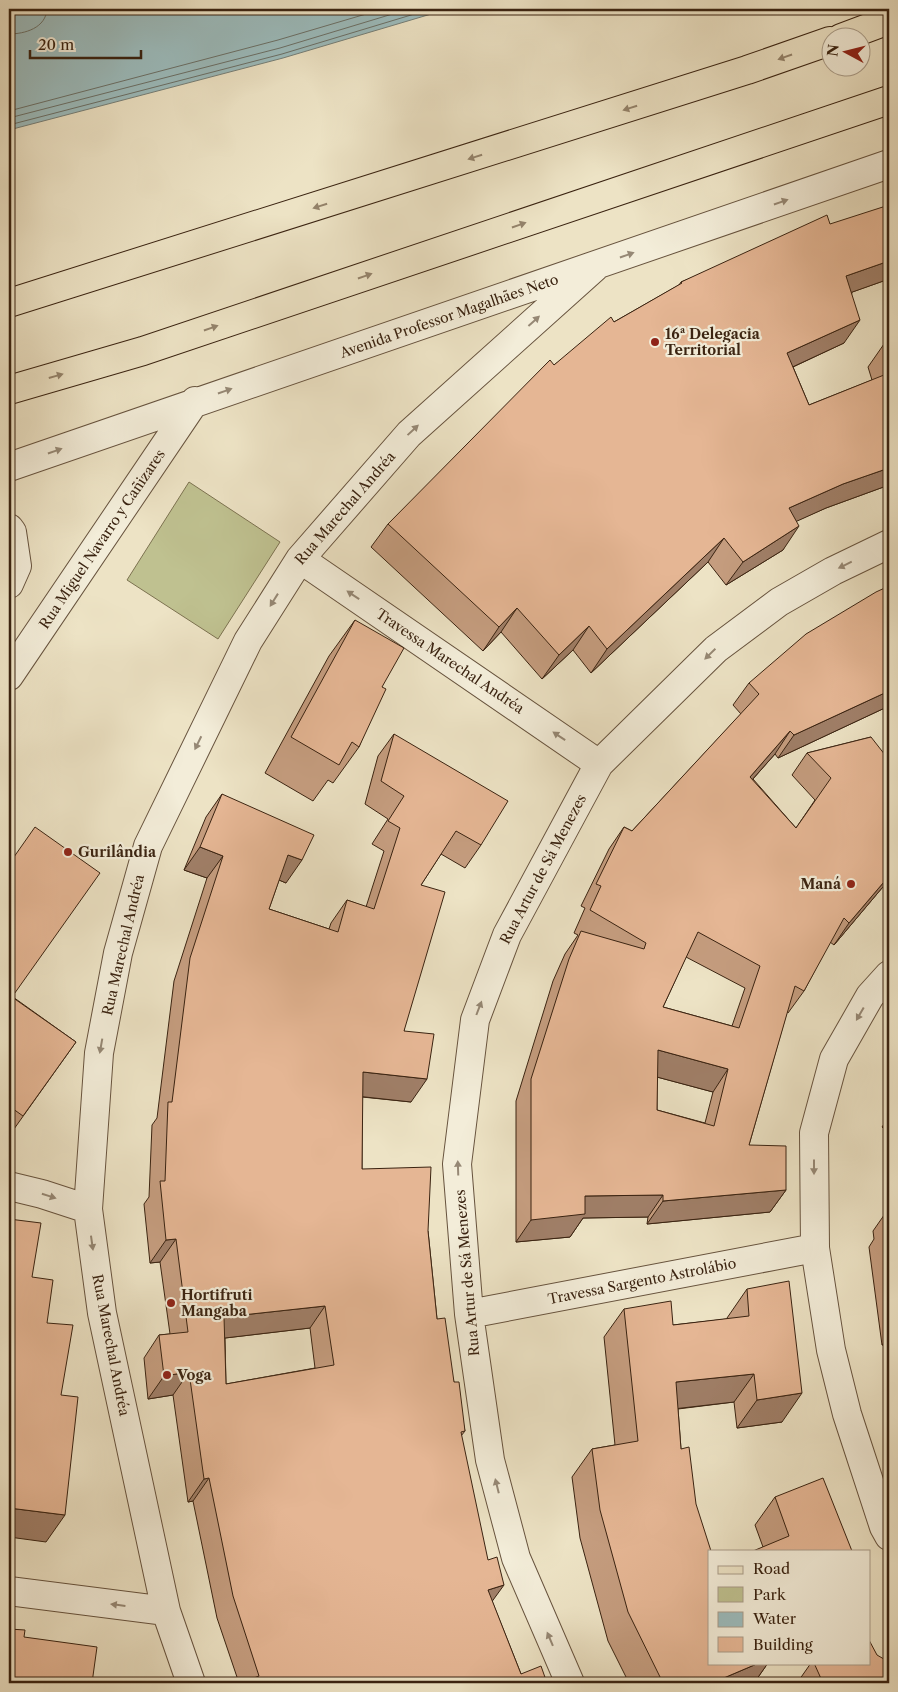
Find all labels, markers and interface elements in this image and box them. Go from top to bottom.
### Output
scale bar [30,28,141,60]
north arrow [820,28,870,78]
text: 20 m [38,35,74,54]
text: N [823,43,843,58]
one-way arrow [777,54,792,61]
one-way arrow [622,104,637,112]
one-way arrow [467,153,482,161]
one-way arrow [774,198,789,206]
one-way arrow [313,202,328,210]
one-way arrow [512,220,527,228]
one-way arrow [620,251,635,258]
street label: Avenida Professor Magalhães Neto [336,270,561,362]
one-way arrow [358,272,373,280]
one-way arrow [527,316,540,327]
one-way arrow [204,324,219,332]
place label: 16ª Delegacia Territorial [665,325,761,359]
marker: 16ª Delegacia Territorial [649,336,661,348]
one-way arrow [48,372,63,380]
one-way arrow [217,387,232,395]
one-way arrow [407,424,419,436]
street label: Rua Miguel Navarro y Cañizares [35,446,169,632]
one-way arrow [48,446,63,454]
street label: Rua Marechal Andréa [291,447,399,568]
one-way arrow [838,561,853,569]
one-way arrow [346,590,360,600]
one-way arrow [269,593,278,606]
street label: Travessa Marechal Andréa [372,605,528,718]
one-way arrow [705,648,717,660]
one-way arrow [552,731,566,741]
one-way arrow [194,736,202,750]
street label: Rua Artur de Sá Menezes [496,791,590,947]
place label: Gurilândia [78,843,157,861]
marker: Gurilândia [62,846,74,858]
street label: Rua Marechal Andréa [98,872,148,1017]
place label: Maná [800,875,842,893]
marker: Maná [845,878,857,890]
one-way arrow [475,1000,483,1015]
one-way arrow [856,1006,864,1021]
one-way arrow [96,1038,104,1054]
one-way arrow [810,1159,818,1175]
one-way arrow [454,1160,462,1176]
street label: Rua Artur de Sá Menezes [451,1189,483,1357]
one-way arrow [41,1193,56,1200]
one-way arrow [88,1235,96,1251]
street label: Travessa Sargento Astrolábio [546,1254,738,1308]
street label: Rua Marechal Andréa [88,1273,134,1418]
place label: Hortifruti Mangaba [181,1286,252,1320]
marker: Hortifruti Mangaba [165,1297,177,1309]
place label: Voga [176,1366,212,1384]
marker: Voga [161,1369,173,1381]
one-way arrow [493,1478,501,1493]
legend [708,1550,870,1664]
text: Road [753,1559,790,1578]
text: Park [753,1585,787,1604]
one-way arrow [110,1601,126,1609]
text: Water [752,1609,797,1628]
one-way arrow [546,1631,554,1646]
text: Building [753,1635,813,1654]

